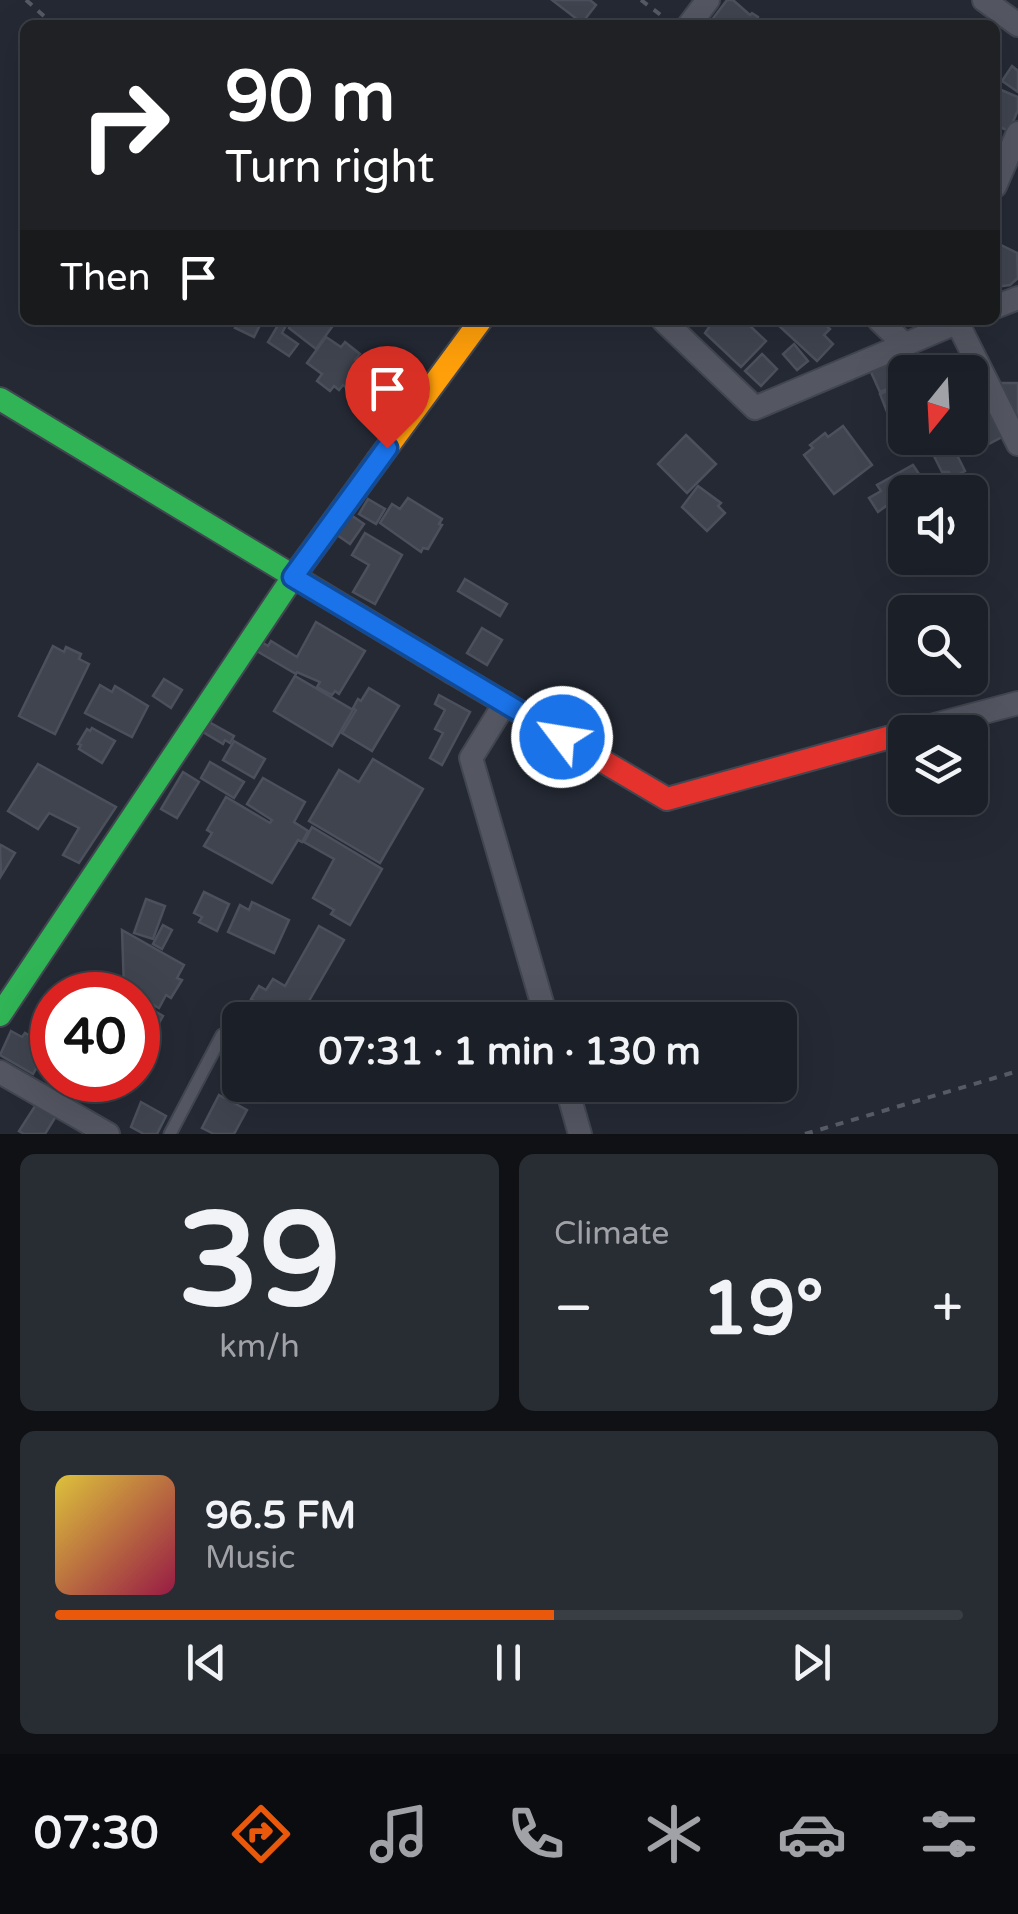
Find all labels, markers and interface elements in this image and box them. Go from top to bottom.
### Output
text: 90 m [225,56,395,140]
icon: right [60,60,190,190]
text: Turn right [225,141,434,195]
icon: arrive [171,250,226,305]
text: Then [60,255,151,301]
pin [345,346,430,449]
north arrow [888,355,988,455]
map controls [888,355,988,815]
icon: arrive [360,361,415,416]
button: sound [888,475,988,575]
button: search [888,595,988,695]
position arrow [510,685,614,789]
button: layers [888,715,988,815]
speed limit sign: 40 [30,972,160,1102]
text: 07:31 · 1 min · 130 m [318,1029,701,1075]
text: 39 [178,1185,341,1341]
text: Climate [554,1215,669,1253]
text: 19° [701,1264,824,1354]
text: − [554,1276,593,1342]
text: + [932,1276,963,1342]
text: km/h [219,1328,300,1366]
text: 96.5 FM [205,1493,356,1539]
text: Music [205,1539,295,1577]
icon: previous [179,1635,234,1690]
icon: pause [481,1635,536,1690]
icon: next [784,1635,839,1690]
icon: directions [226,1799,296,1869]
icon: music [364,1799,434,1869]
icon: phone [501,1799,571,1869]
icon: climate [639,1799,709,1869]
icon: car [777,1799,847,1869]
icon: filters [914,1799,984,1869]
text: 07:30 [34,1807,159,1861]

